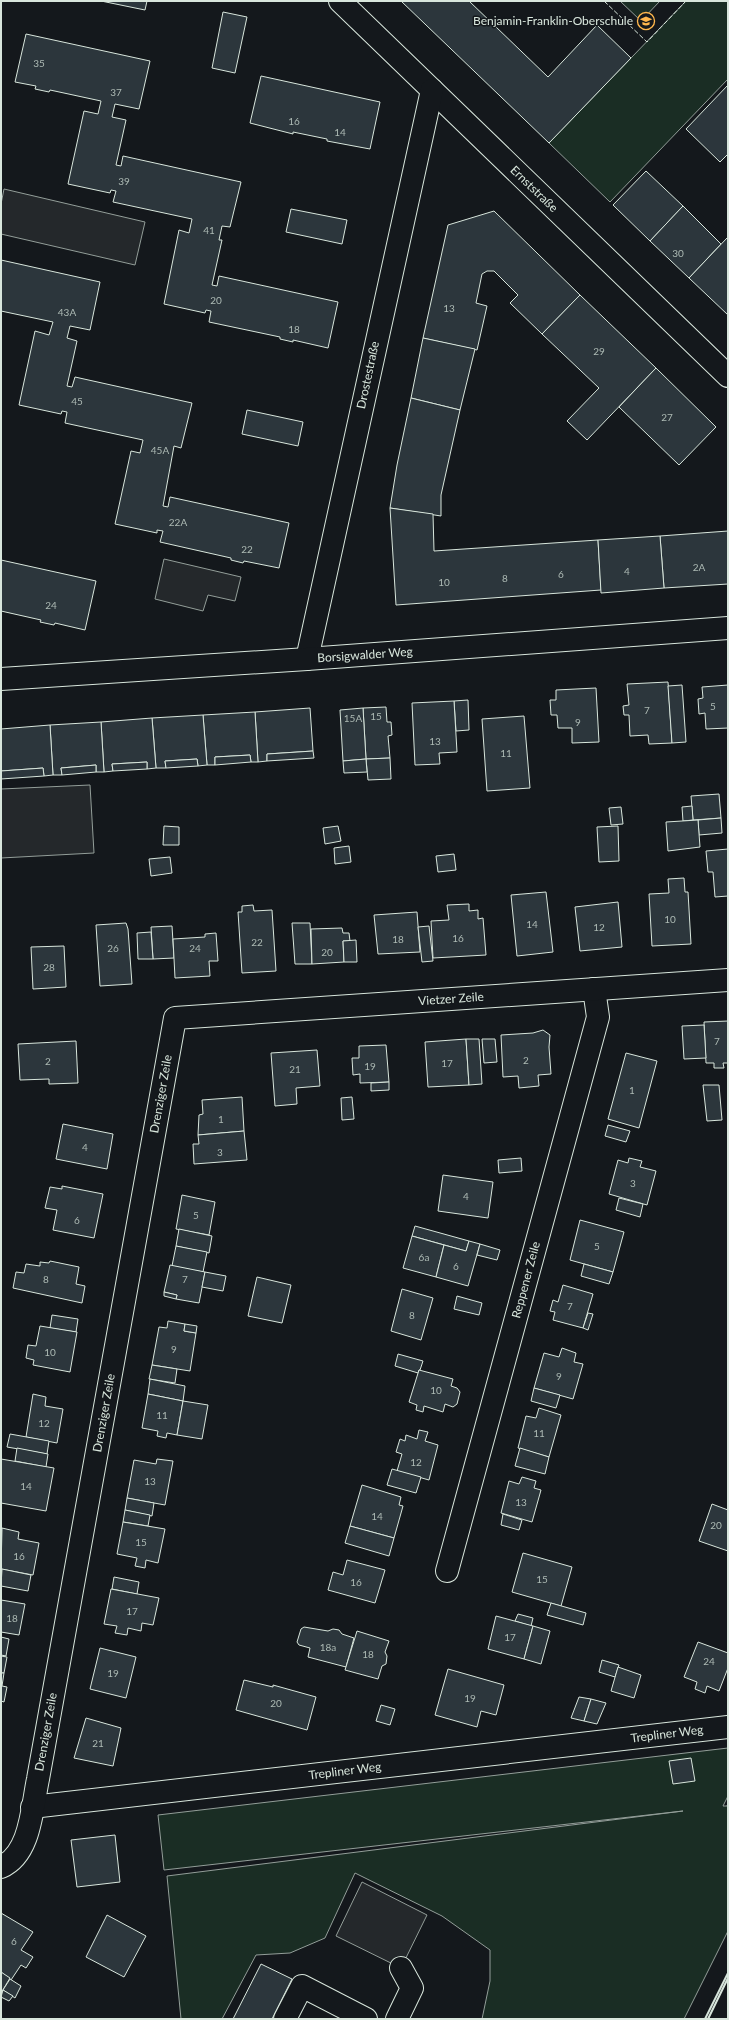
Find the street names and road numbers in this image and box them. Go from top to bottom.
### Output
street label: Ernststraße [507,162,561,215]
street label: Drostestraße [353,340,382,410]
street label: Borsigwalder Weg [317,644,413,665]
street label: Vietzer Zeile [418,989,484,1008]
street label: Drenziger Zeile [146,1053,175,1134]
street label: Reppener Zeile [508,1240,543,1320]
street label: Drenziger Zeile [89,1372,118,1453]
street label: Drenziger Zeile [31,1691,60,1772]
street label: Trepliner Weg [630,1722,704,1745]
street label: Trepliner Weg [308,1759,382,1782]

